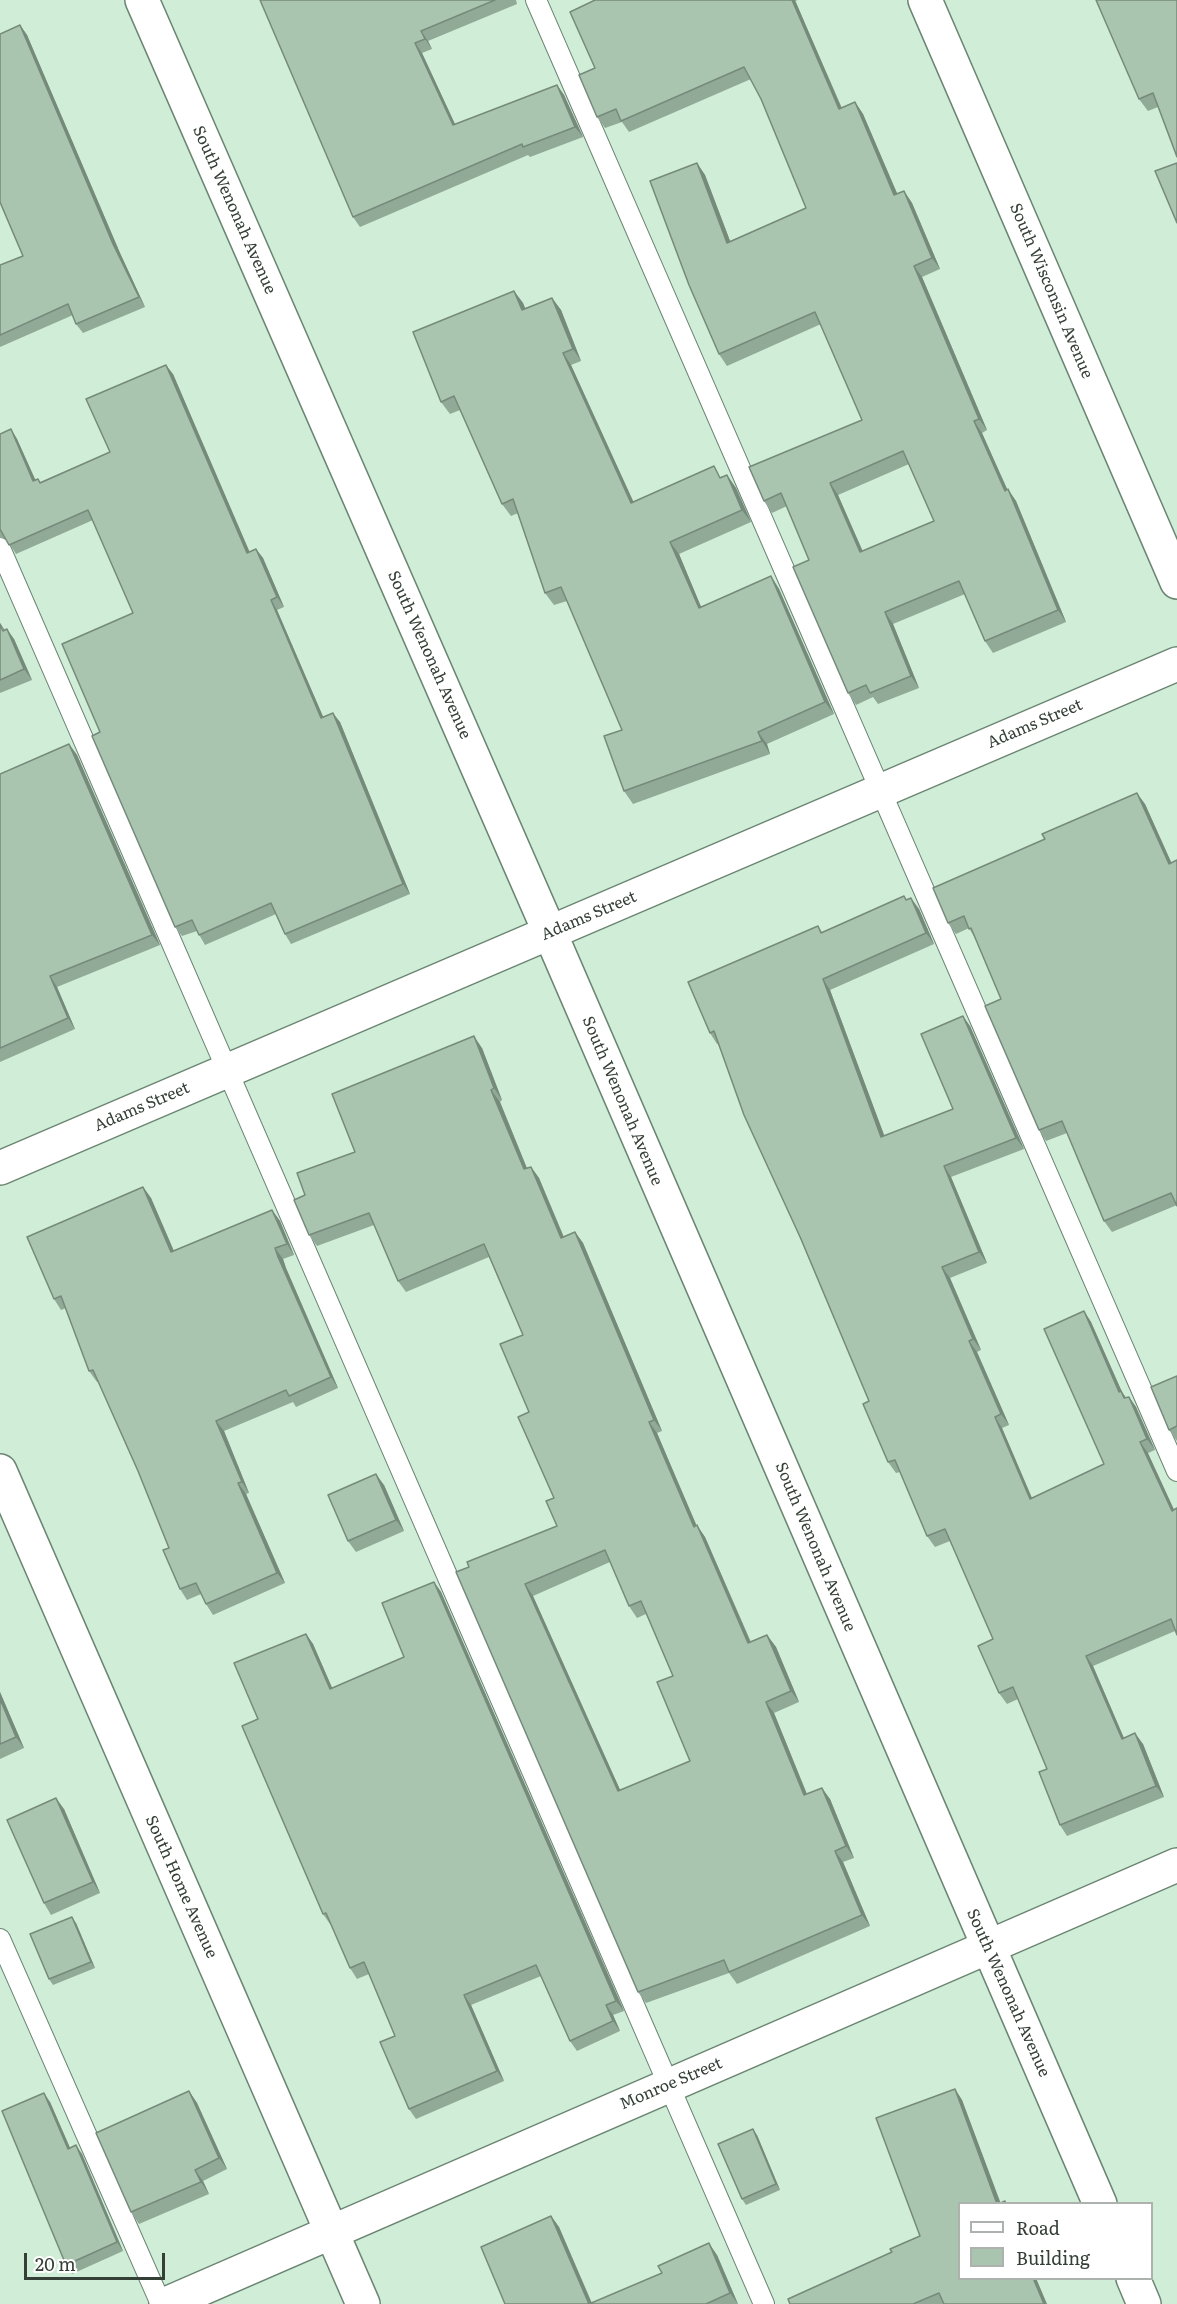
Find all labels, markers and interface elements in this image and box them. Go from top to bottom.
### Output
street label: South Wenonah Avenue [188,123,280,297]
street label: South Wisconsin Avenue [1005,200,1097,382]
street label: South Wenonah Avenue [383,568,475,742]
street label: Adams Street [985,695,1085,753]
street label: Adams Street [539,887,639,945]
street label: South Wenonah Avenue [578,1014,666,1188]
street label: Adams Street [92,1078,192,1136]
street label: South Wenonah Avenue [771,1460,859,1634]
street label: South Home Avenue [141,1813,221,1961]
street label: South Wenonah Avenue [962,1906,1054,2080]
street label: Monroe Street [617,2054,725,2114]
legend [958,2202,1153,2280]
text: Road [1016,2214,1060,2241]
scale bar [27,2241,168,2279]
text: Building [1016,2244,1090,2271]
text: 20 m [35,2250,76,2277]

